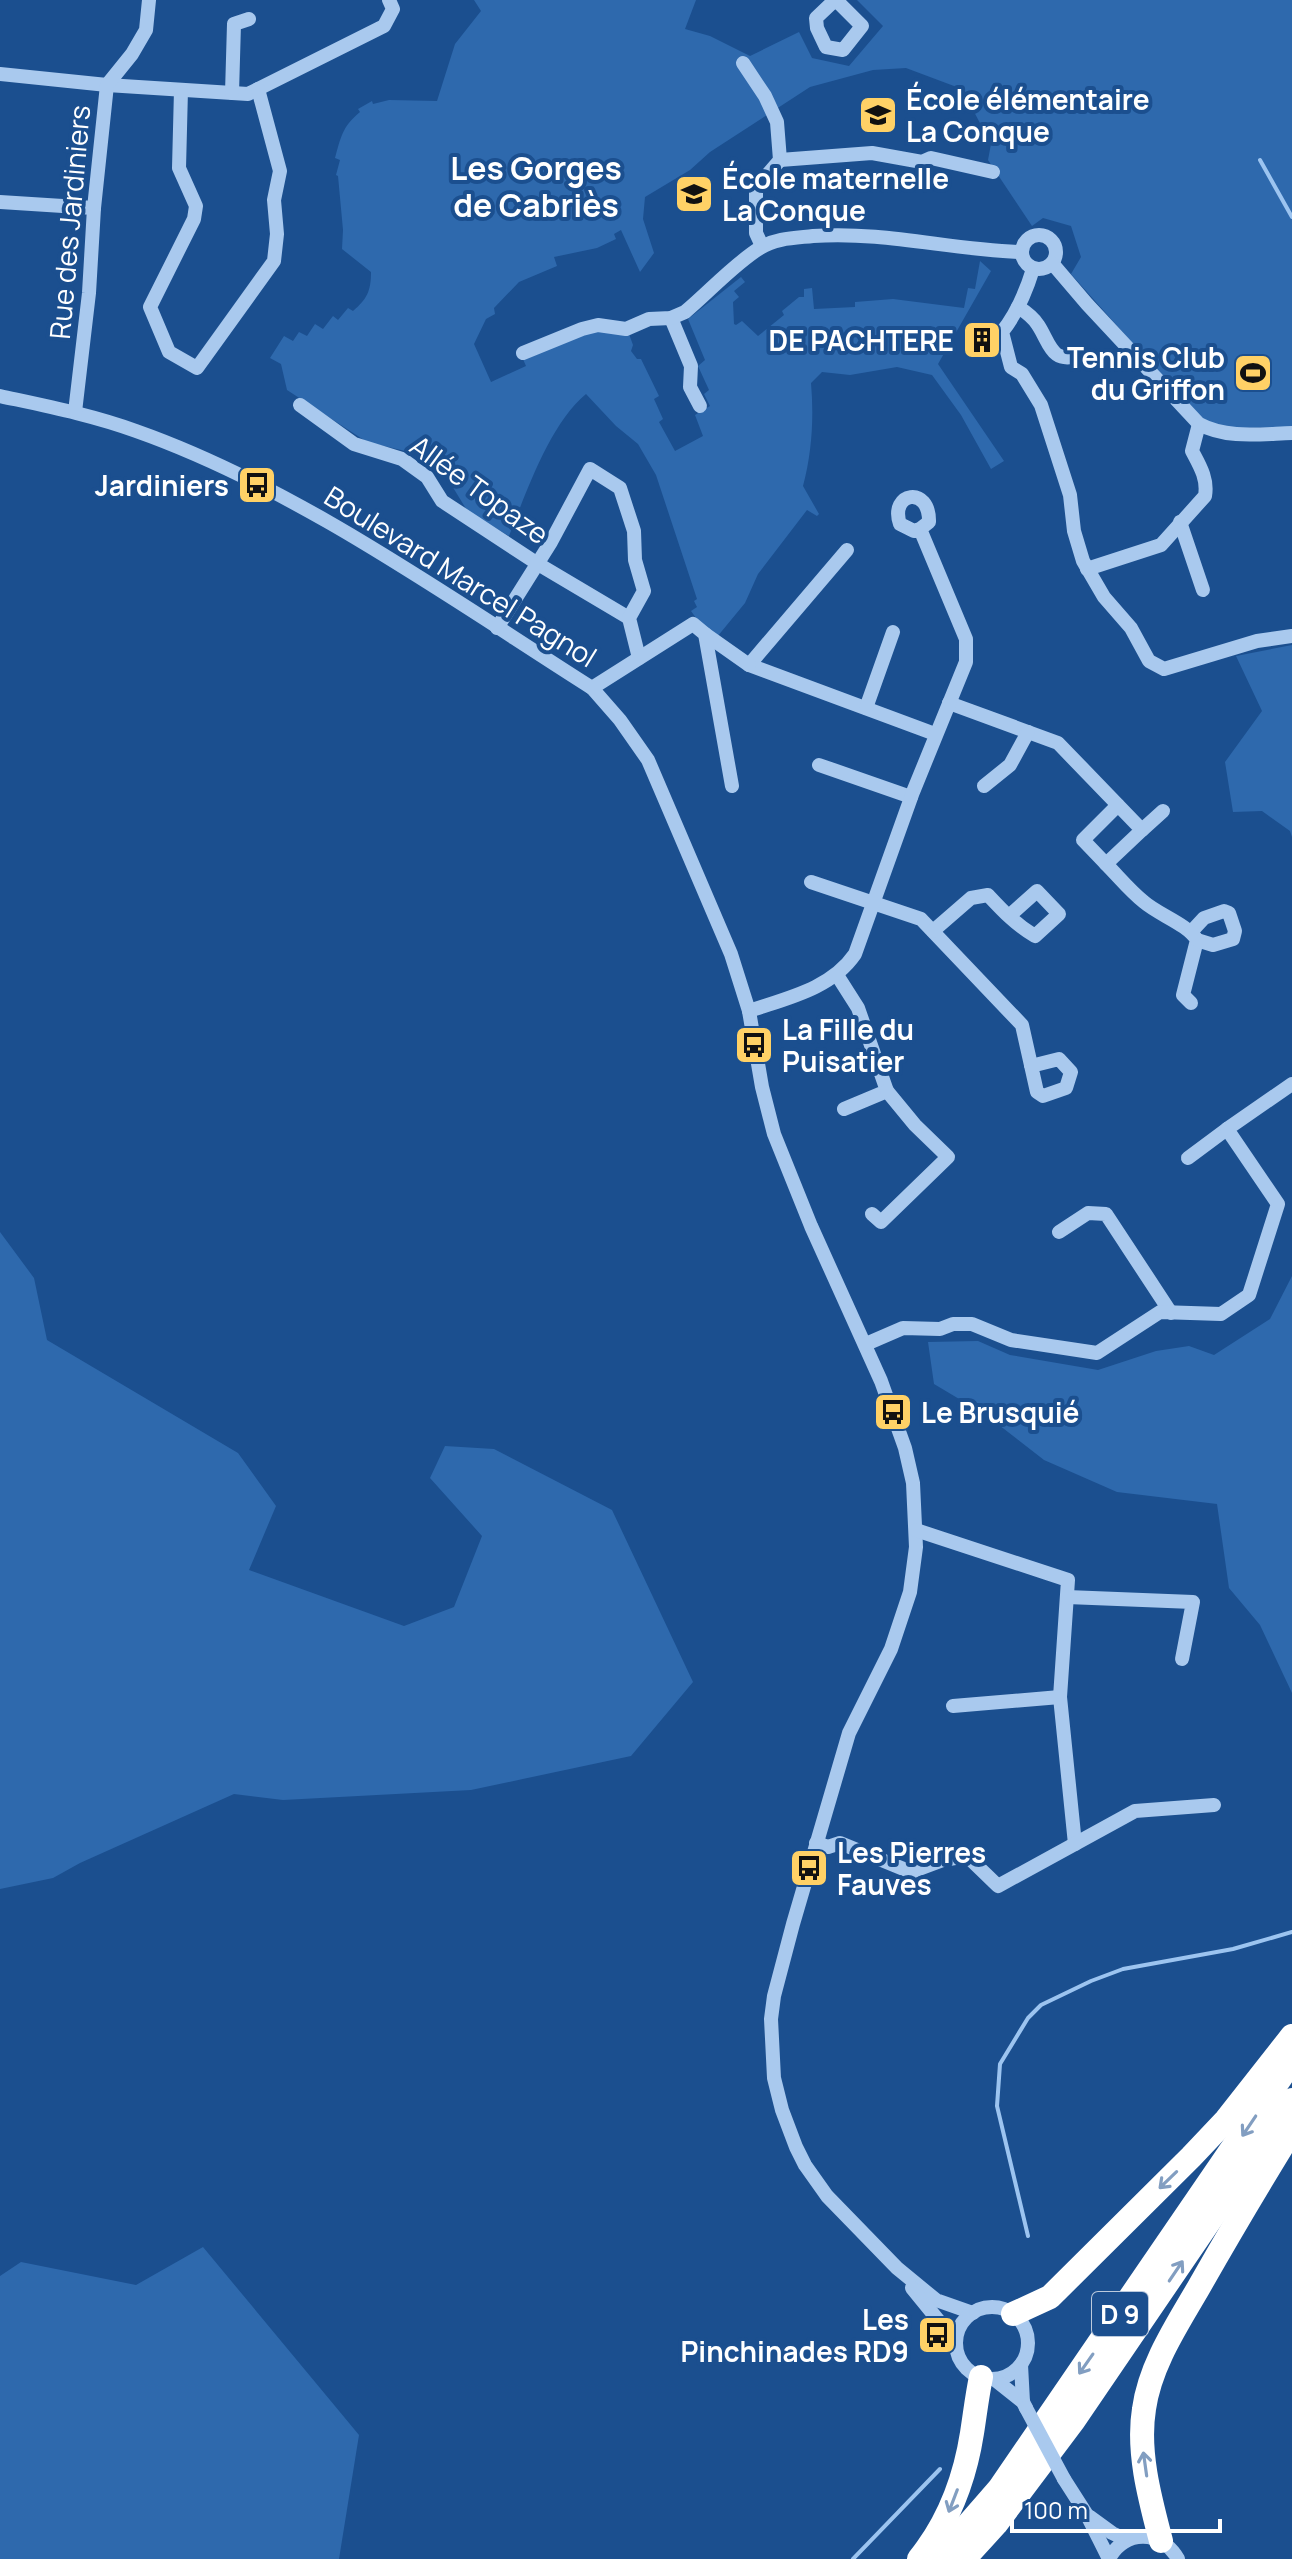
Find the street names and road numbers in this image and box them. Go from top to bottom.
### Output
street label: Rue des Jardiniers [40,103,98,341]
street label: Allée Topaze [403,426,557,552]
street label: Boulevard Marcel Pagnol [318,477,604,675]
road number: D 9 [1092,2292,1148,2336]

